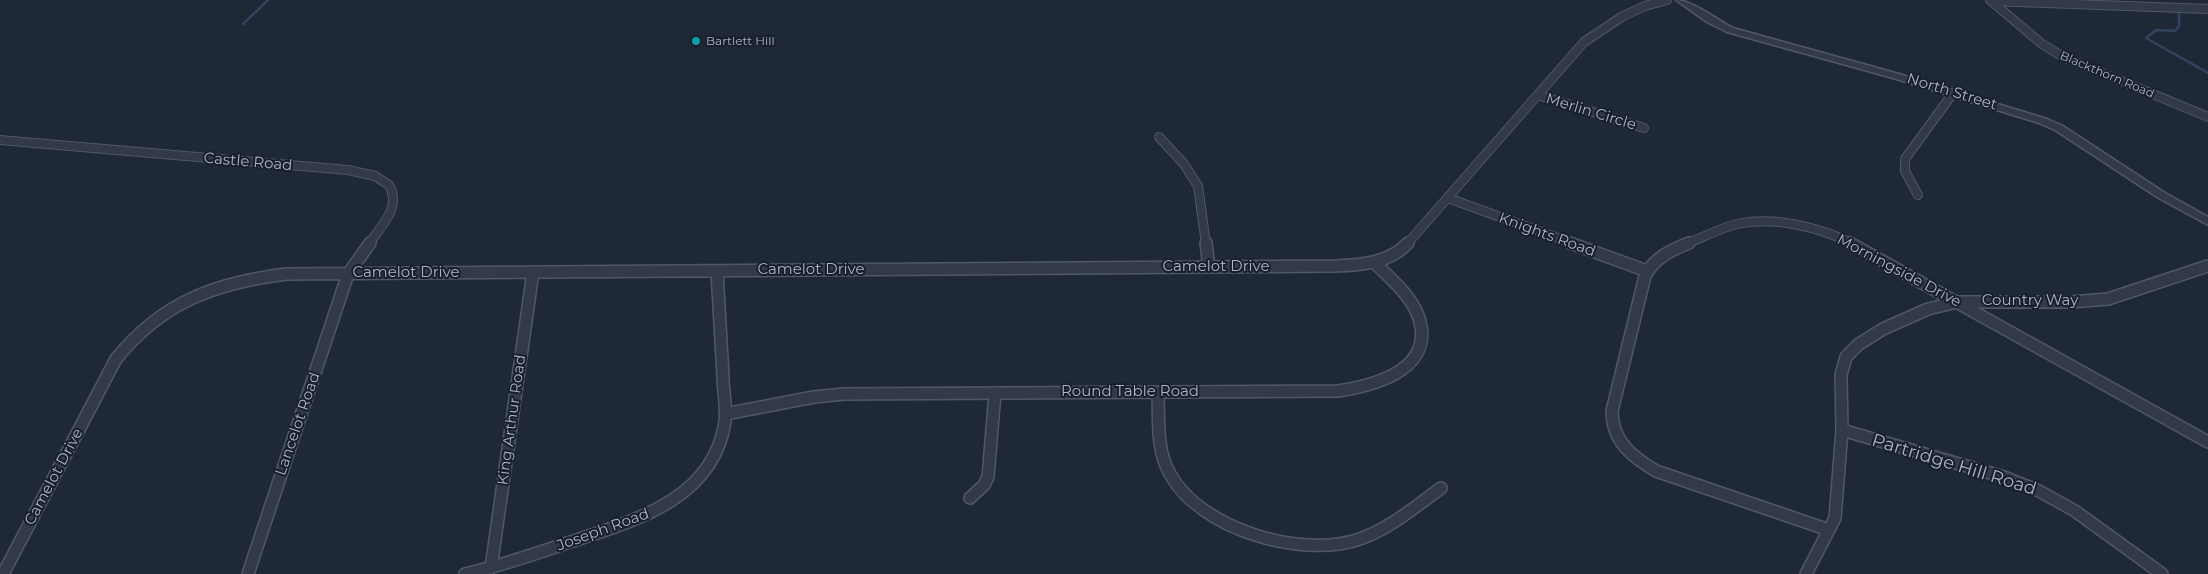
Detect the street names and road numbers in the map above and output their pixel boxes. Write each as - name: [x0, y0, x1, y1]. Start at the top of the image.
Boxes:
- street label: Blackthorn Road: [2058, 49, 2156, 101]
- street label: North Street: [1905, 70, 1999, 114]
- street label: Merlin Circle: [1544, 90, 1638, 134]
- street label: Castle Road: [203, 149, 293, 175]
- street label: Knights Road: [1496, 209, 1598, 261]
- street label: Morningside Drive: [1834, 231, 1964, 311]
- street label: Camelot Drive: [1162, 258, 1270, 276]
- street label: Camelot Drive: [757, 261, 865, 279]
- street label: Camelot Drive: [352, 264, 460, 282]
- street label: Country Way: [1982, 292, 2078, 310]
- street label: King Arthur Road: [494, 354, 530, 486]
- street label: Lancelot Road: [272, 370, 324, 478]
- street label: Round Table Road: [1061, 383, 1199, 401]
- street label: Camelot Drive: [21, 425, 87, 529]
- street label: Partridge Hill Road: [1869, 430, 2039, 500]
- street label: Joseph Road: [554, 505, 652, 555]

